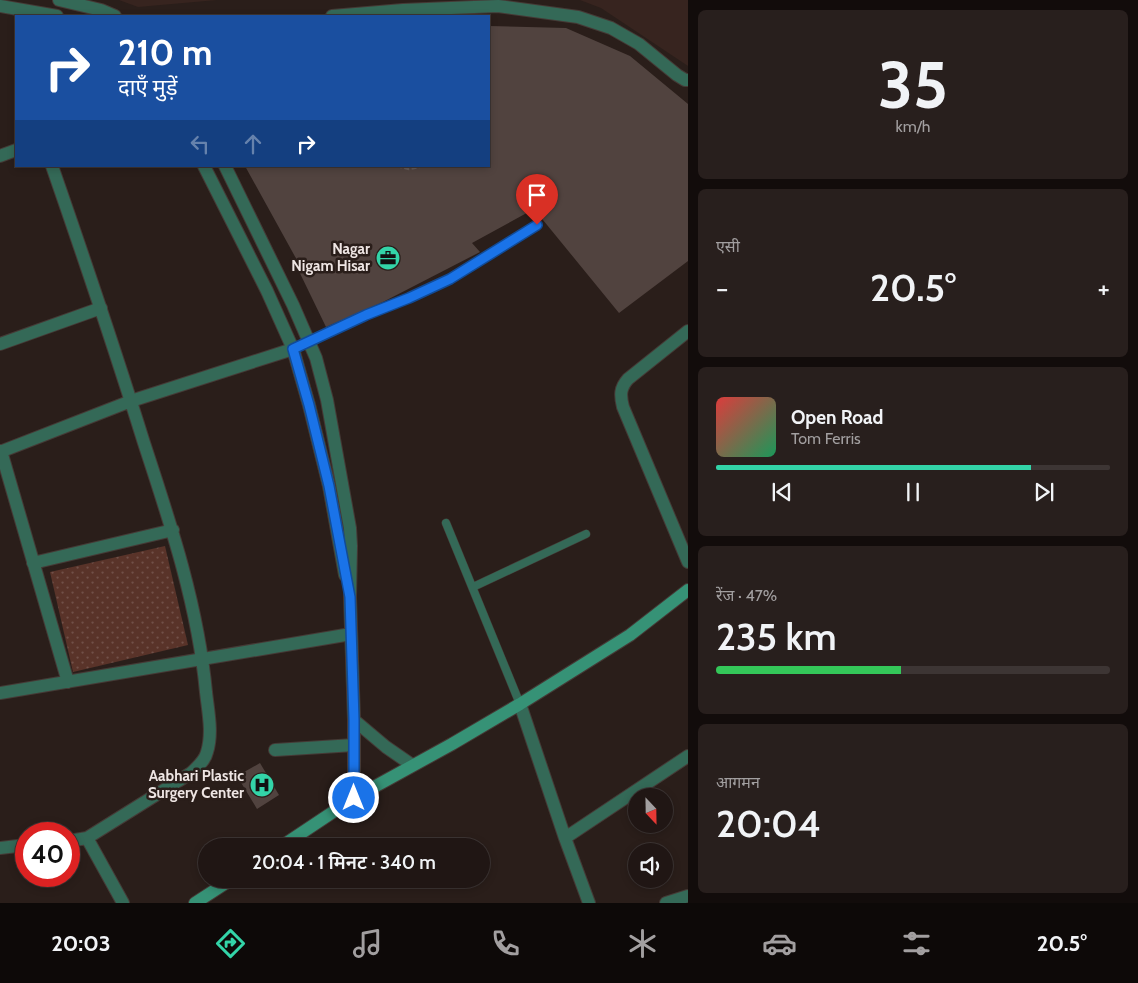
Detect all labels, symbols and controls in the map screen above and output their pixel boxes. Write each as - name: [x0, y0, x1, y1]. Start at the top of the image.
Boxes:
- text: 210 m: [118, 31, 212, 74]
- icon: right: [35, 35, 100, 100]
- text: 35: [878, 45, 948, 124]
- text: दाएँ मुड़ें: [118, 74, 177, 101]
- text: km/h: [895, 117, 931, 136]
- icon: left: [186, 130, 214, 158]
- icon: ahead: [239, 130, 267, 158]
- icon: right: [292, 130, 320, 158]
- pin: [516, 174, 558, 225]
- icon: arrive: [523, 181, 551, 209]
- text: एसी: [716, 237, 740, 256]
- place label: Nagar Nigam Hisar: [291, 240, 370, 275]
- office icon: Nagar Nigam Hisar: [375, 245, 401, 271]
- text: 20.5°: [870, 264, 956, 311]
- text: −: [716, 271, 728, 305]
- text: +: [1098, 271, 1110, 305]
- text: Open Road: [791, 406, 883, 429]
- text: Tom Ferris: [791, 429, 861, 448]
- icon: previous: [768, 478, 796, 506]
- icon: pause: [899, 478, 927, 506]
- icon: next: [1030, 478, 1058, 506]
- text: रेंज · 47%: [716, 586, 777, 605]
- text: 235 km: [716, 613, 837, 660]
- place label: Aabhari Plastic Surgery Center: [148, 767, 244, 802]
- position arrow: [327, 771, 379, 823]
- hospital icon: Aabhari Plastic Surgery Center: [249, 772, 275, 798]
- text: आगमन: [716, 773, 760, 792]
- north arrow: [628, 788, 672, 832]
- map controls: [628, 788, 673, 888]
- text: 20:04: [716, 800, 821, 847]
- speed limit sign: 40: [15, 822, 80, 887]
- button: sound: [628, 843, 673, 888]
- text: 20:04 · 1 मिनट · 340 m: [252, 851, 436, 874]
- icon: directions: [213, 926, 248, 961]
- icon: music: [350, 926, 385, 961]
- icon: phone: [488, 926, 523, 961]
- icon: climate: [625, 926, 660, 961]
- icon: car: [762, 926, 797, 961]
- icon: filters: [899, 926, 934, 961]
- text: 20:03: [51, 930, 111, 957]
- text: 20.5°: [1037, 930, 1087, 957]

